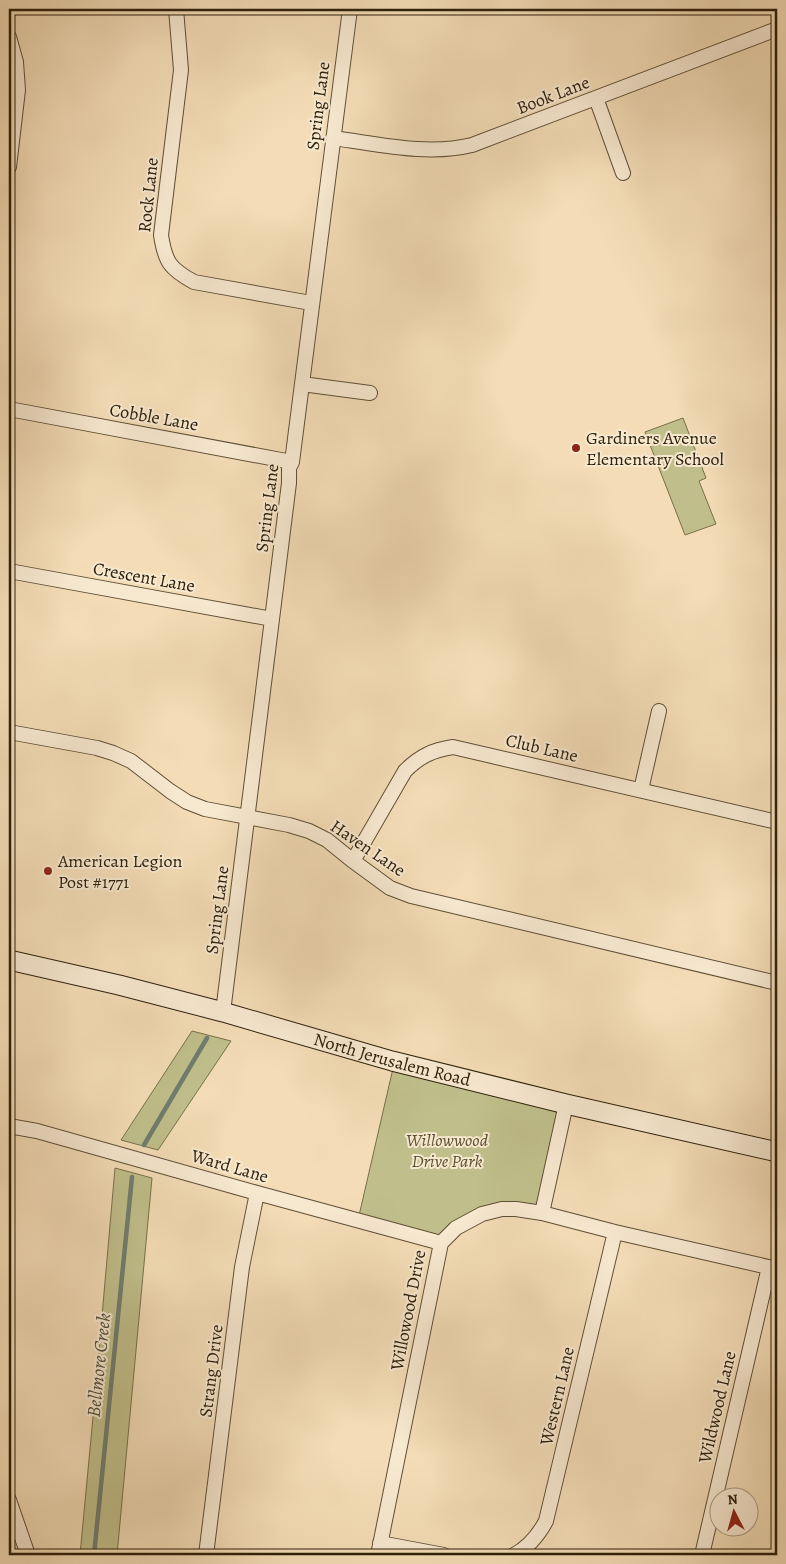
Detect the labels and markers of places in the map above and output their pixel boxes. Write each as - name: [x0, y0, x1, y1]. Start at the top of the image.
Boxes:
- place label: Gardiners Avenue Elementary School: [586, 426, 724, 471]
- marker: Gardiners Avenue Elementary School: [570, 442, 582, 454]
- place label: American Legion Post #1771: [57, 849, 182, 894]
- marker: American Legion Post #1771: [42, 865, 54, 877]

